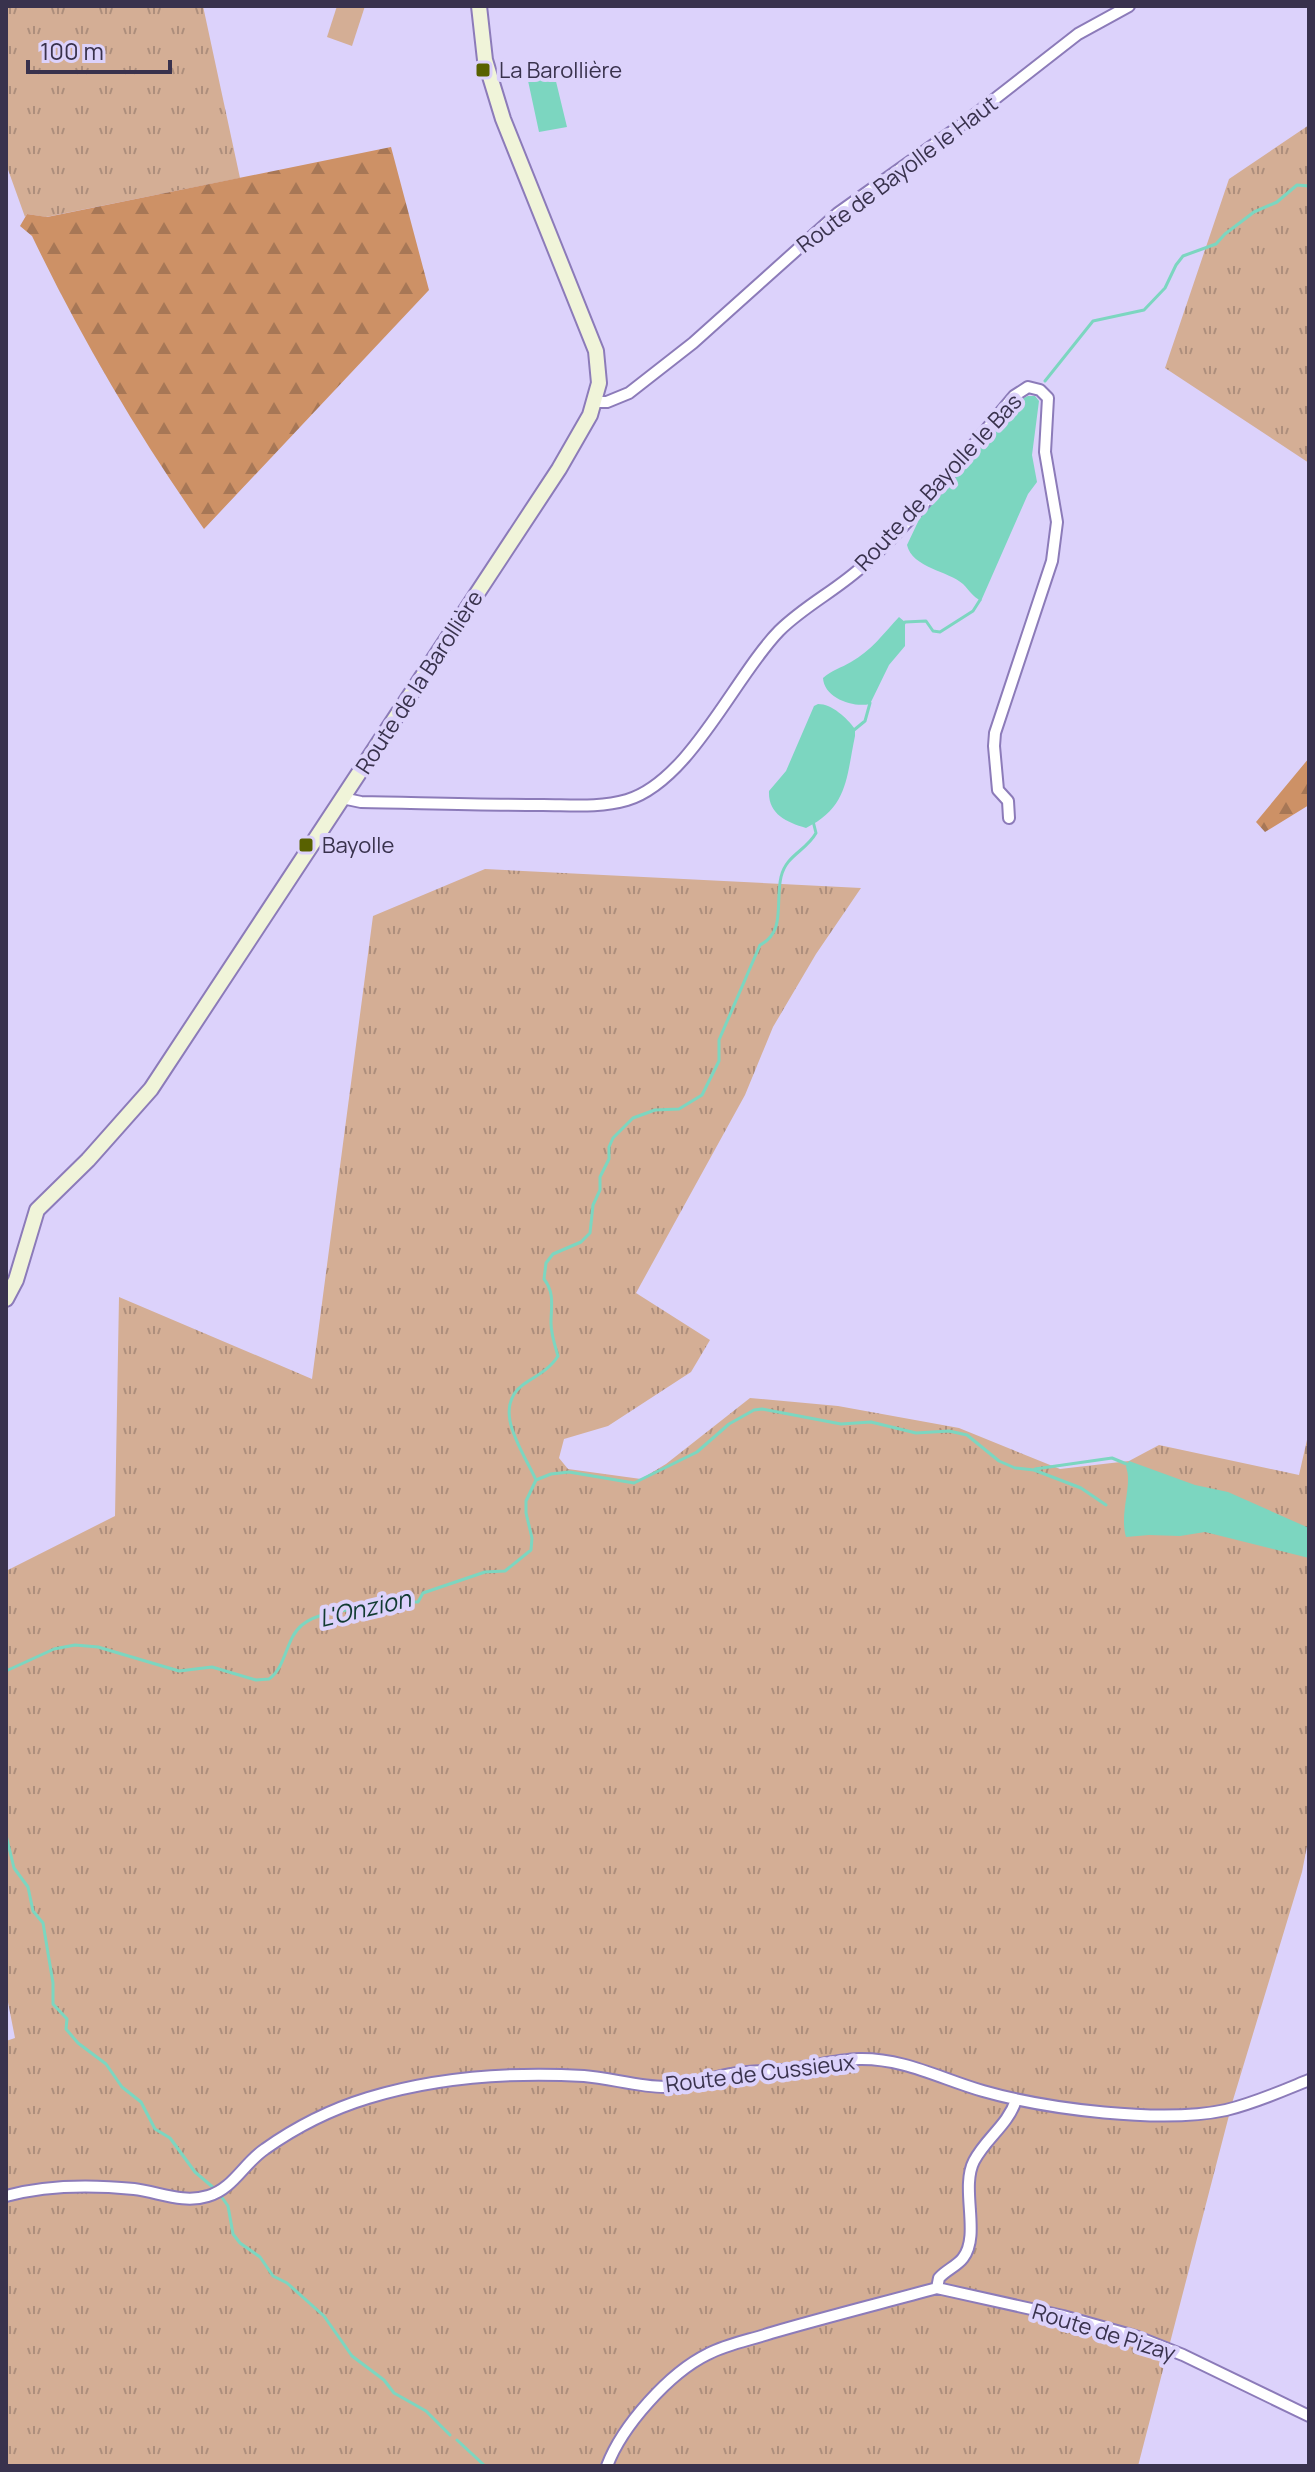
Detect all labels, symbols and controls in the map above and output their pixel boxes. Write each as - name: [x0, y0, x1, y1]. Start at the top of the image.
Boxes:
- scale bar: [28, 24, 170, 74]
- text: 100 m: [40, 34, 104, 67]
- place label: La Barollière: [499, 55, 622, 85]
- marker: La Barollière: [474, 61, 492, 79]
- street label: Route de Bayolle le Haut: [790, 88, 1004, 259]
- street label: Route de Bayolle le Bas: [848, 387, 1028, 577]
- street label: Route de la Barollière: [348, 584, 490, 779]
- place label: Bayolle: [322, 830, 394, 860]
- marker: Bayolle: [297, 836, 315, 854]
- water label: L'Onzion: [316, 1581, 414, 1634]
- street label: Route de Cussieux: [664, 2046, 857, 2099]
- street label: Route de Pizay: [1029, 2296, 1180, 2368]

